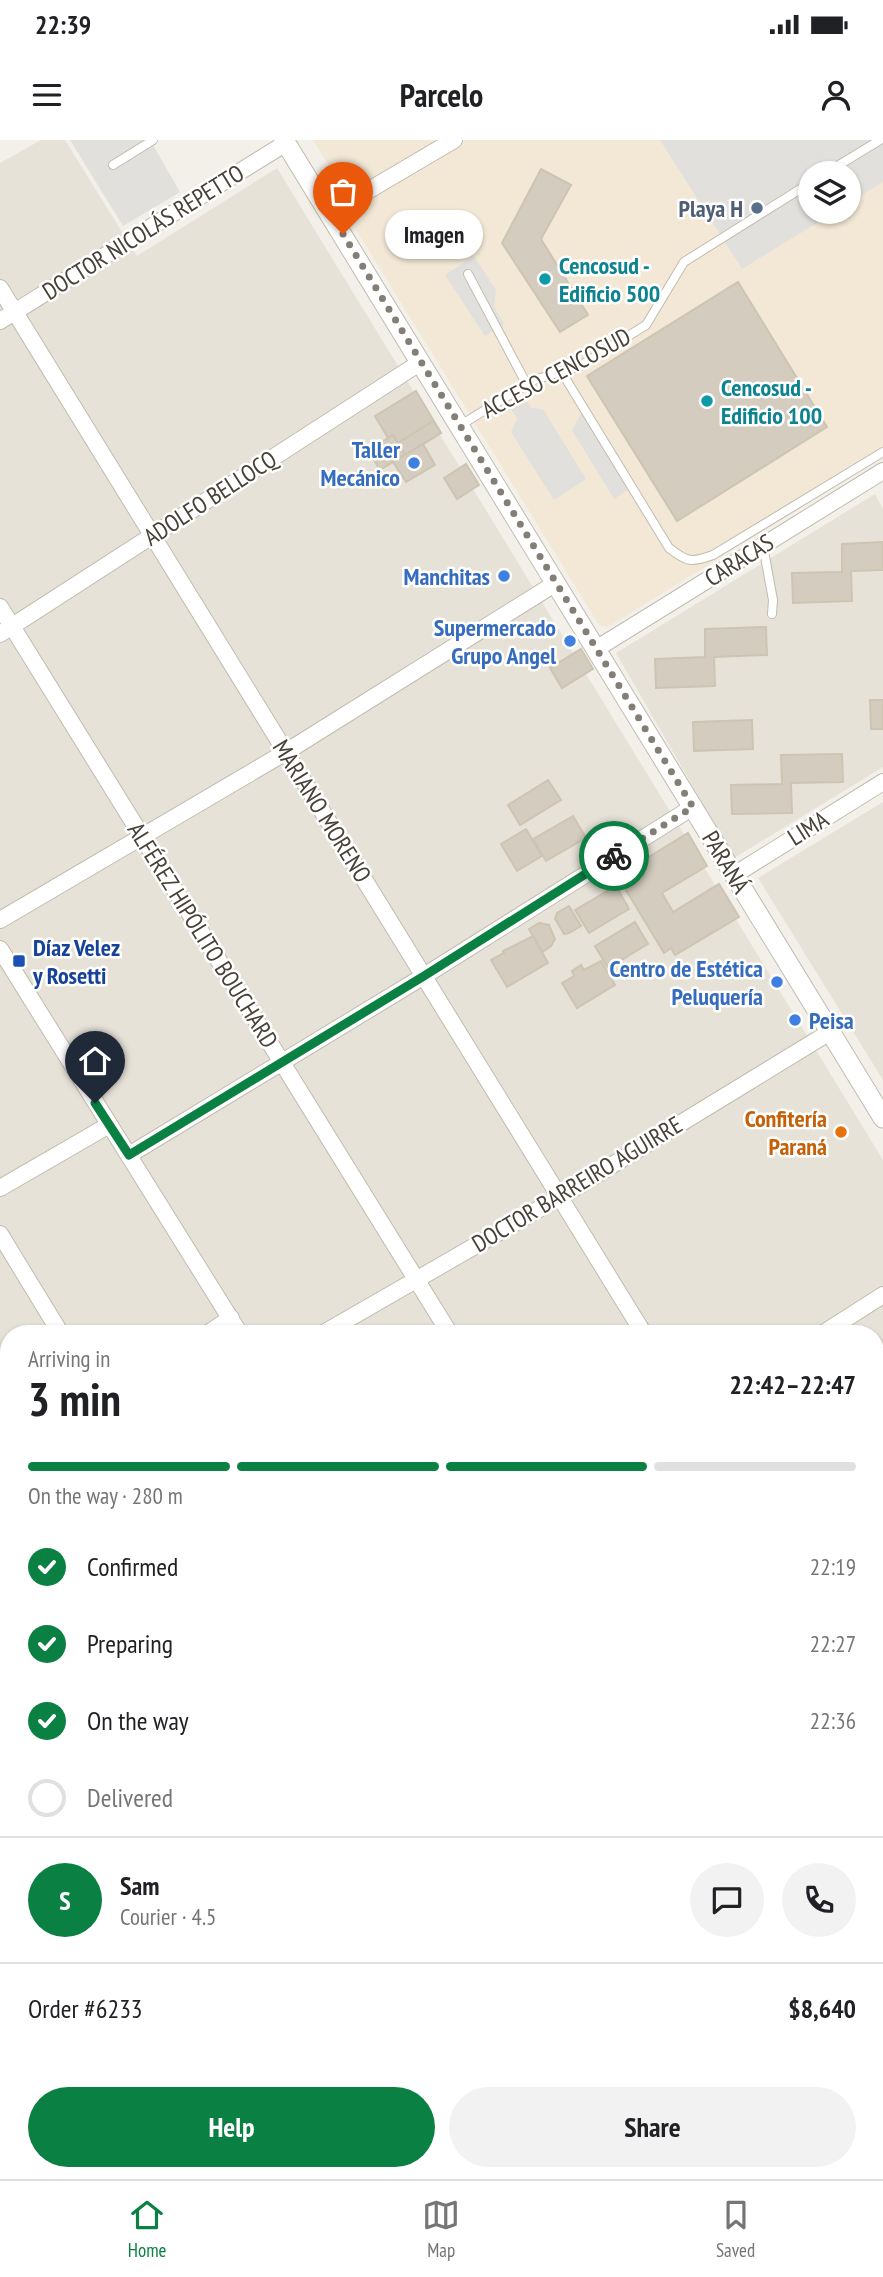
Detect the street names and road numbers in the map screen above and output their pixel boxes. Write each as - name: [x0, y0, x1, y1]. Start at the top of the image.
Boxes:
- street label: DOCTOR NICOLÁS REPETTO: [36, 157, 250, 307]
- street label: ACCESO CENCOSUD: [476, 321, 636, 425]
- street label: ADOLFO BELLOCQ: [138, 443, 283, 552]
- street label: CARACAS: [699, 527, 779, 593]
- street label: MARIANO MORENO: [266, 734, 378, 888]
- street label: LIMA: [782, 803, 835, 852]
- street label: ALFÉREZ HIPÓLITO BOUCHARD: [121, 816, 285, 1054]
- street label: PARANÁ: [695, 825, 757, 899]
- street label: DOCTOR BARREIRO AGUIRRE: [466, 1109, 688, 1259]

